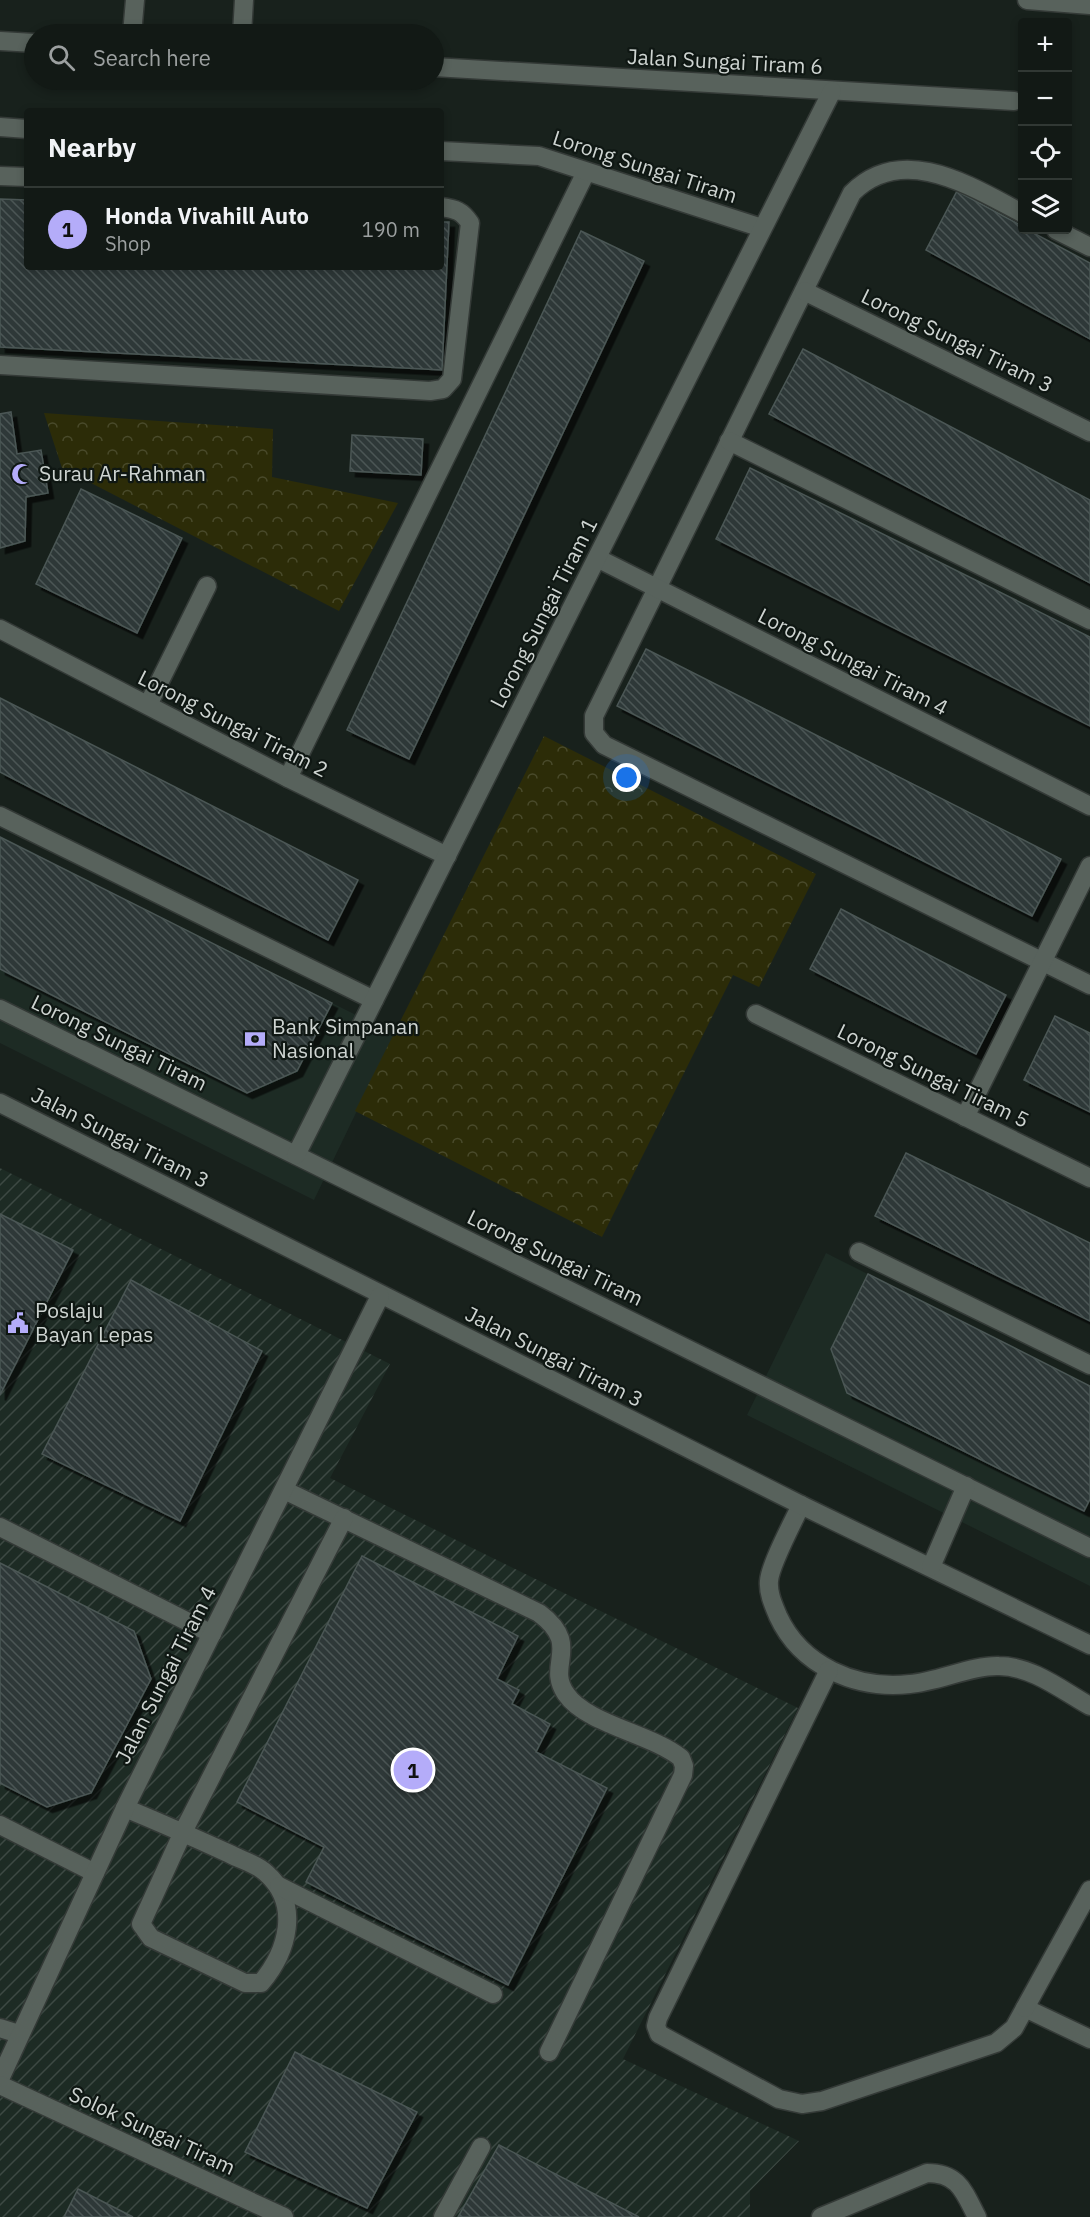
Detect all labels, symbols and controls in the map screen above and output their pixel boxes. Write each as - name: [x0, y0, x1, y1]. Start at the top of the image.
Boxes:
- map controls: [1018, 18, 1072, 234]
- button: +: [1018, 18, 1072, 72]
- search box: [24, 24, 444, 90]
- icon: search: [45, 41, 78, 74]
- street label: Jalan Sungai Tiram 6: [626, 42, 824, 80]
- text: Search here: [93, 43, 211, 72]
- button: −: [1018, 72, 1072, 126]
- street label: Lorong Sungai Tiram: [550, 123, 741, 209]
- button: locate: [1018, 126, 1072, 180]
- text: Nearby: [48, 130, 136, 164]
- button: layers: [1018, 180, 1072, 234]
- text: Honda Vivahill Auto: [105, 201, 309, 230]
- text: 1: [62, 216, 74, 243]
- text: 190 m: [362, 216, 420, 243]
- text: Shop: [105, 230, 151, 257]
- street label: Lorong Sungai Tiram 3: [857, 282, 1058, 399]
- place label: Surau Ar-Rahman: [39, 459, 206, 487]
- mosque icon: Surau Ar-Rahman: [10, 462, 34, 486]
- street label: Lorong Sungai Tiram 1: [483, 513, 603, 712]
- street label: Lorong Sungai Tiram 4: [754, 601, 953, 721]
- street label: Lorong Sungai Tiram 2: [134, 663, 333, 783]
- your location: [612, 763, 641, 792]
- street label: Lorong Sungai Tiram: [27, 987, 212, 1097]
- place label: Bank Simpanan Nasional: [272, 1012, 419, 1064]
- street label: Lorong Sungai Tiram 5: [833, 1017, 1034, 1134]
- bank icon: Bank Simpanan Nasional: [243, 1027, 267, 1051]
- street label: Jalan Sungai Tiram 3: [27, 1080, 214, 1194]
- street label: Lorong Sungai Tiram: [463, 1202, 648, 1312]
- place label: Poslaju Bayan Lepas: [35, 1296, 154, 1348]
- street label: Jalan Sungai Tiram 3: [461, 1299, 648, 1413]
- public building icon: Poslaju Bayan Lepas: [6, 1311, 30, 1335]
- street label: Jalan Sungai Tiram 4: [108, 1581, 222, 1768]
- pin: 1: [394, 1748, 432, 1792]
- street label: Solok Sungai Tiram: [65, 2079, 240, 2181]

